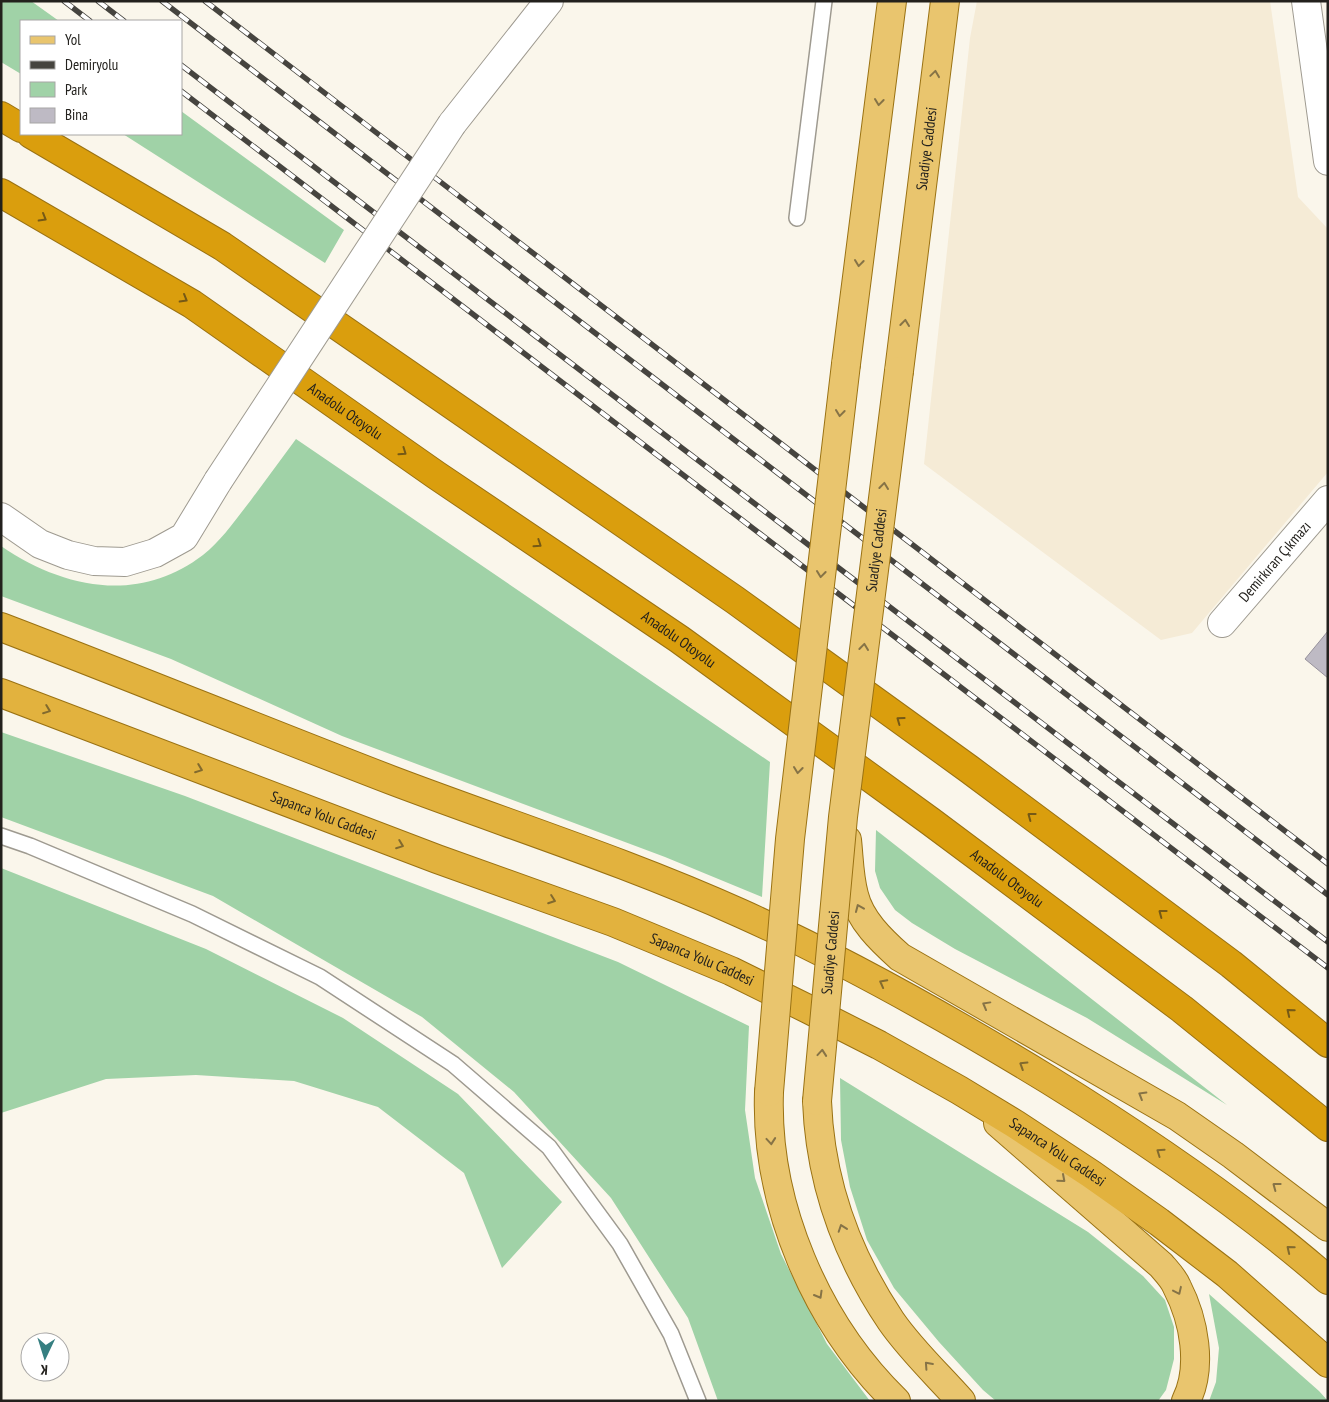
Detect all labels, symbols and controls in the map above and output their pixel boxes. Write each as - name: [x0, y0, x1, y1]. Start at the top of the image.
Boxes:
- legend: [20, 20, 182, 135]
- text: Yol: [65, 30, 81, 49]
- text: Demiryolu: [65, 55, 118, 74]
- one-way arrow: [929, 70, 939, 79]
- text: Park: [65, 80, 87, 99]
- one-way arrow: [874, 98, 885, 106]
- text: Bina: [65, 105, 88, 124]
- street label: Suadiye Caddesi: [912, 106, 941, 192]
- one-way arrow: [38, 211, 47, 221]
- one-way arrow: [854, 259, 865, 267]
- one-way arrow: [179, 293, 188, 303]
- one-way arrow: [899, 318, 910, 326]
- street label: Anadolu Otoyolu: [305, 378, 386, 444]
- one-way arrow: [835, 409, 846, 417]
- one-way arrow: [398, 446, 407, 455]
- one-way arrow: [878, 482, 889, 490]
- street label: Suadiye Caddesi: [861, 507, 891, 593]
- street label: Demirkıran Çıkmazı: [1234, 517, 1315, 606]
- one-way arrow: [533, 537, 542, 547]
- one-way arrow: [816, 570, 827, 578]
- street label: Anadolu Otoyolu: [638, 606, 720, 672]
- one-way arrow: [859, 643, 869, 652]
- one-way arrow: [42, 704, 51, 714]
- one-way arrow: [896, 717, 906, 726]
- one-way arrow: [194, 763, 202, 773]
- one-way arrow: [793, 766, 804, 774]
- street label: Sapanca Yolu Caddesi: [268, 787, 379, 844]
- one-way arrow: [1027, 813, 1037, 822]
- one-way arrow: [395, 839, 403, 849]
- street label: Anadolu Otoyolu: [967, 844, 1048, 911]
- one-way arrow: [548, 895, 556, 905]
- one-way arrow: [855, 904, 866, 913]
- street label: Suadiye Caddesi: [817, 910, 843, 995]
- one-way arrow: [1159, 910, 1168, 918]
- street label: Sapanca Yolu Caddesi: [647, 928, 757, 990]
- one-way arrow: [879, 979, 888, 989]
- one-way arrow: [982, 1001, 991, 1011]
- one-way arrow: [1287, 1010, 1296, 1018]
- one-way arrow: [816, 1048, 827, 1056]
- one-way arrow: [1020, 1061, 1029, 1071]
- one-way arrow: [1138, 1091, 1147, 1101]
- street label: Sapanca Yolu Caddesi: [1006, 1113, 1110, 1190]
- one-way arrow: [765, 1137, 776, 1145]
- one-way arrow: [1156, 1149, 1166, 1158]
- one-way arrow: [1057, 1173, 1066, 1182]
- one-way arrow: [1273, 1184, 1282, 1192]
- one-way arrow: [838, 1224, 848, 1233]
- one-way arrow: [1287, 1246, 1296, 1255]
- one-way arrow: [1172, 1286, 1183, 1295]
- one-way arrow: [812, 1289, 822, 1298]
- north arrow: [20, 1332, 70, 1382]
- text: K: [39, 1361, 48, 1379]
- one-way arrow: [925, 1361, 934, 1370]

